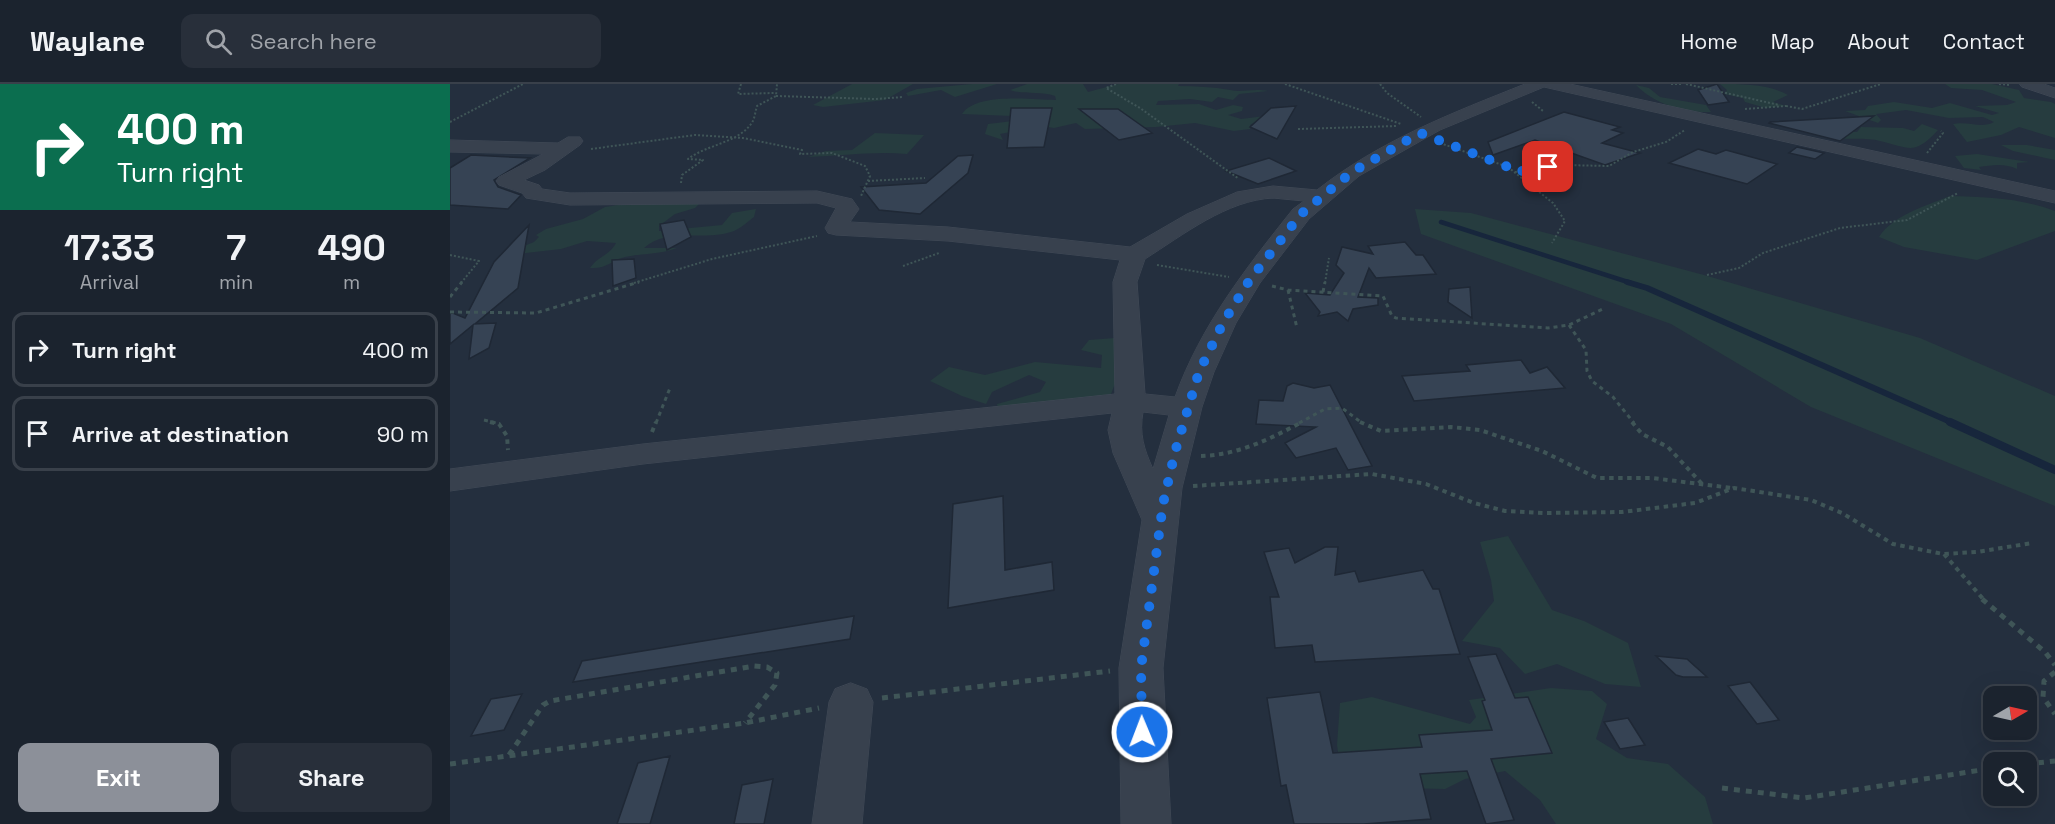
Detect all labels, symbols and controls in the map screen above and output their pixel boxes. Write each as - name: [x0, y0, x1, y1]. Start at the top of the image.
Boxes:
- search box: [181, 14, 601, 68]
- text: Waylane: [30, 23, 145, 59]
- icon: search: [202, 25, 235, 58]
- text: Search here: [250, 27, 377, 55]
- text: Home: [1680, 28, 1738, 55]
- text: Map: [1771, 28, 1815, 55]
- text: About: [1848, 28, 1910, 55]
- text: Contact: [1943, 28, 2025, 55]
- text: 400 m: [117, 103, 245, 156]
- icon: right: [18, 108, 96, 186]
- pin: [1522, 141, 1573, 192]
- icon: arrive: [1531, 150, 1564, 183]
- text: Turn right: [117, 155, 244, 190]
- text: 17:33: [64, 225, 155, 271]
- text: 7: [226, 225, 246, 271]
- text: 490: [317, 225, 386, 271]
- text: Arrival: [80, 269, 139, 295]
- text: min: [219, 269, 253, 295]
- text: m: [343, 269, 360, 295]
- icon: right: [21, 333, 54, 366]
- text: Turn right: [72, 336, 177, 364]
- text: 400 m: [362, 336, 429, 364]
- icon: arrive: [21, 417, 54, 450]
- text: Arrive at destination: [72, 420, 289, 448]
- text: 90 m: [377, 420, 429, 448]
- north arrow: [1983, 686, 2037, 740]
- map controls: [1983, 686, 2037, 806]
- position arrow: [1110, 700, 1174, 764]
- button: Exit: [18, 743, 219, 812]
- button: Share: [231, 743, 432, 812]
- button: search: [1983, 752, 2037, 806]

